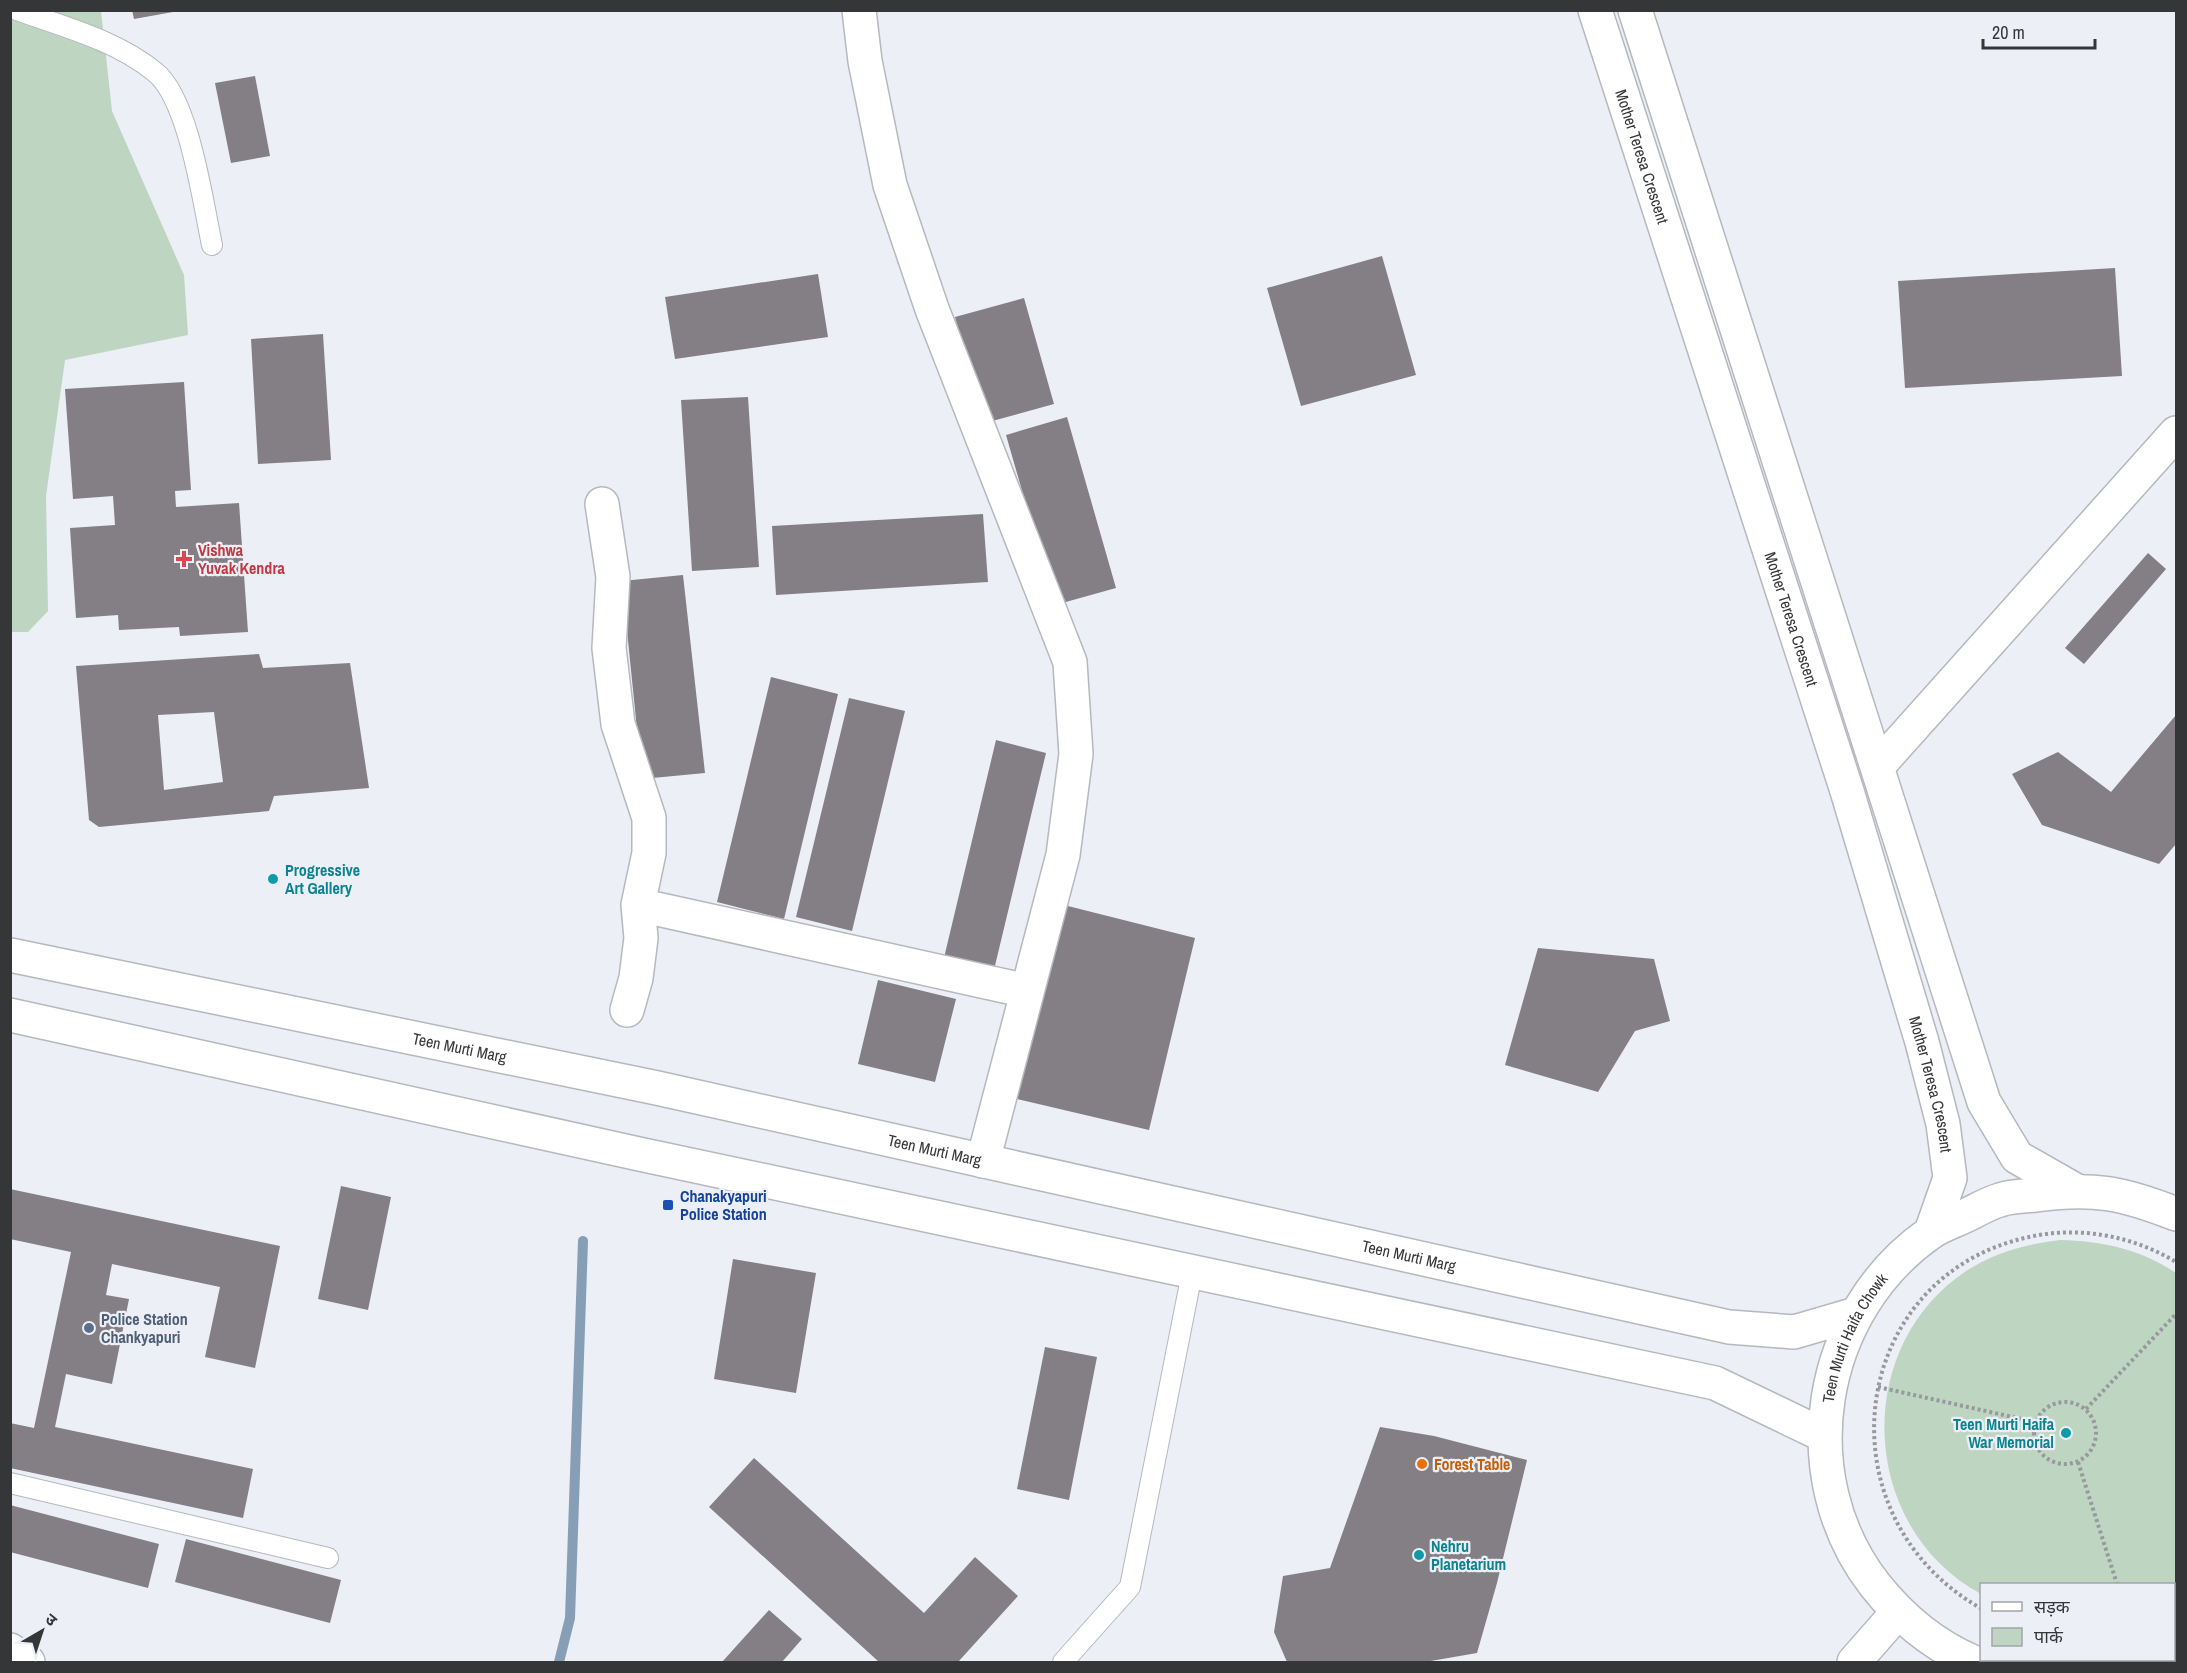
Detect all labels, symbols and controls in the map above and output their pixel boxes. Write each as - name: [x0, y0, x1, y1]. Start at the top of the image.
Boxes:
- scale bar: [1983, 12, 2096, 50]
- text: 20 m: [1992, 20, 2025, 45]
- street label: Mother Teresa Crescent: [1610, 87, 1674, 227]
- place label: Vishwa Yuvak Kendra: [198, 539, 285, 579]
- street label: Mother Teresa Crescent: [1760, 549, 1824, 689]
- marker: Vishwa Yuvak Kendra: [175, 550, 193, 568]
- place label: Progressive Art Gallery: [285, 859, 360, 899]
- marker: Progressive Art Gallery: [266, 872, 280, 886]
- street label: Mother Teresa Crescent: [1904, 1013, 1958, 1154]
- street label: Teen Murti Marg: [411, 1027, 509, 1068]
- street label: Teen Murti Marg: [886, 1129, 984, 1171]
- place label: Chanakyapuri Police Station: [680, 1185, 767, 1225]
- marker: Chanakyapuri Police Station: [661, 1198, 675, 1212]
- street label: Teen Murti Marg: [1360, 1235, 1459, 1277]
- street label: Teen Murti Haifa Chowk: [1817, 1268, 1893, 1404]
- place label: Police Station Chankyapuri: [101, 1308, 188, 1348]
- marker: Police Station Chankyapuri: [82, 1321, 96, 1335]
- place label: Teen Murti Haifa War Memorial: [1953, 1413, 2055, 1453]
- marker: Teen Murti Haifa War Memorial: [2059, 1426, 2073, 1440]
- place label: Forest Table: [1434, 1453, 1510, 1475]
- marker: Forest Table: [1415, 1457, 1429, 1471]
- place label: Nehru Planetarium: [1431, 1535, 1506, 1575]
- marker: Nehru Planetarium: [1412, 1548, 1426, 1562]
- legend: [1980, 1583, 2175, 1661]
- text: सड़क: [2034, 1594, 2071, 1619]
- north arrow: [12, 1601, 72, 1661]
- text: उ: [41, 1608, 62, 1631]
- text: पार्क: [2034, 1624, 2064, 1649]

